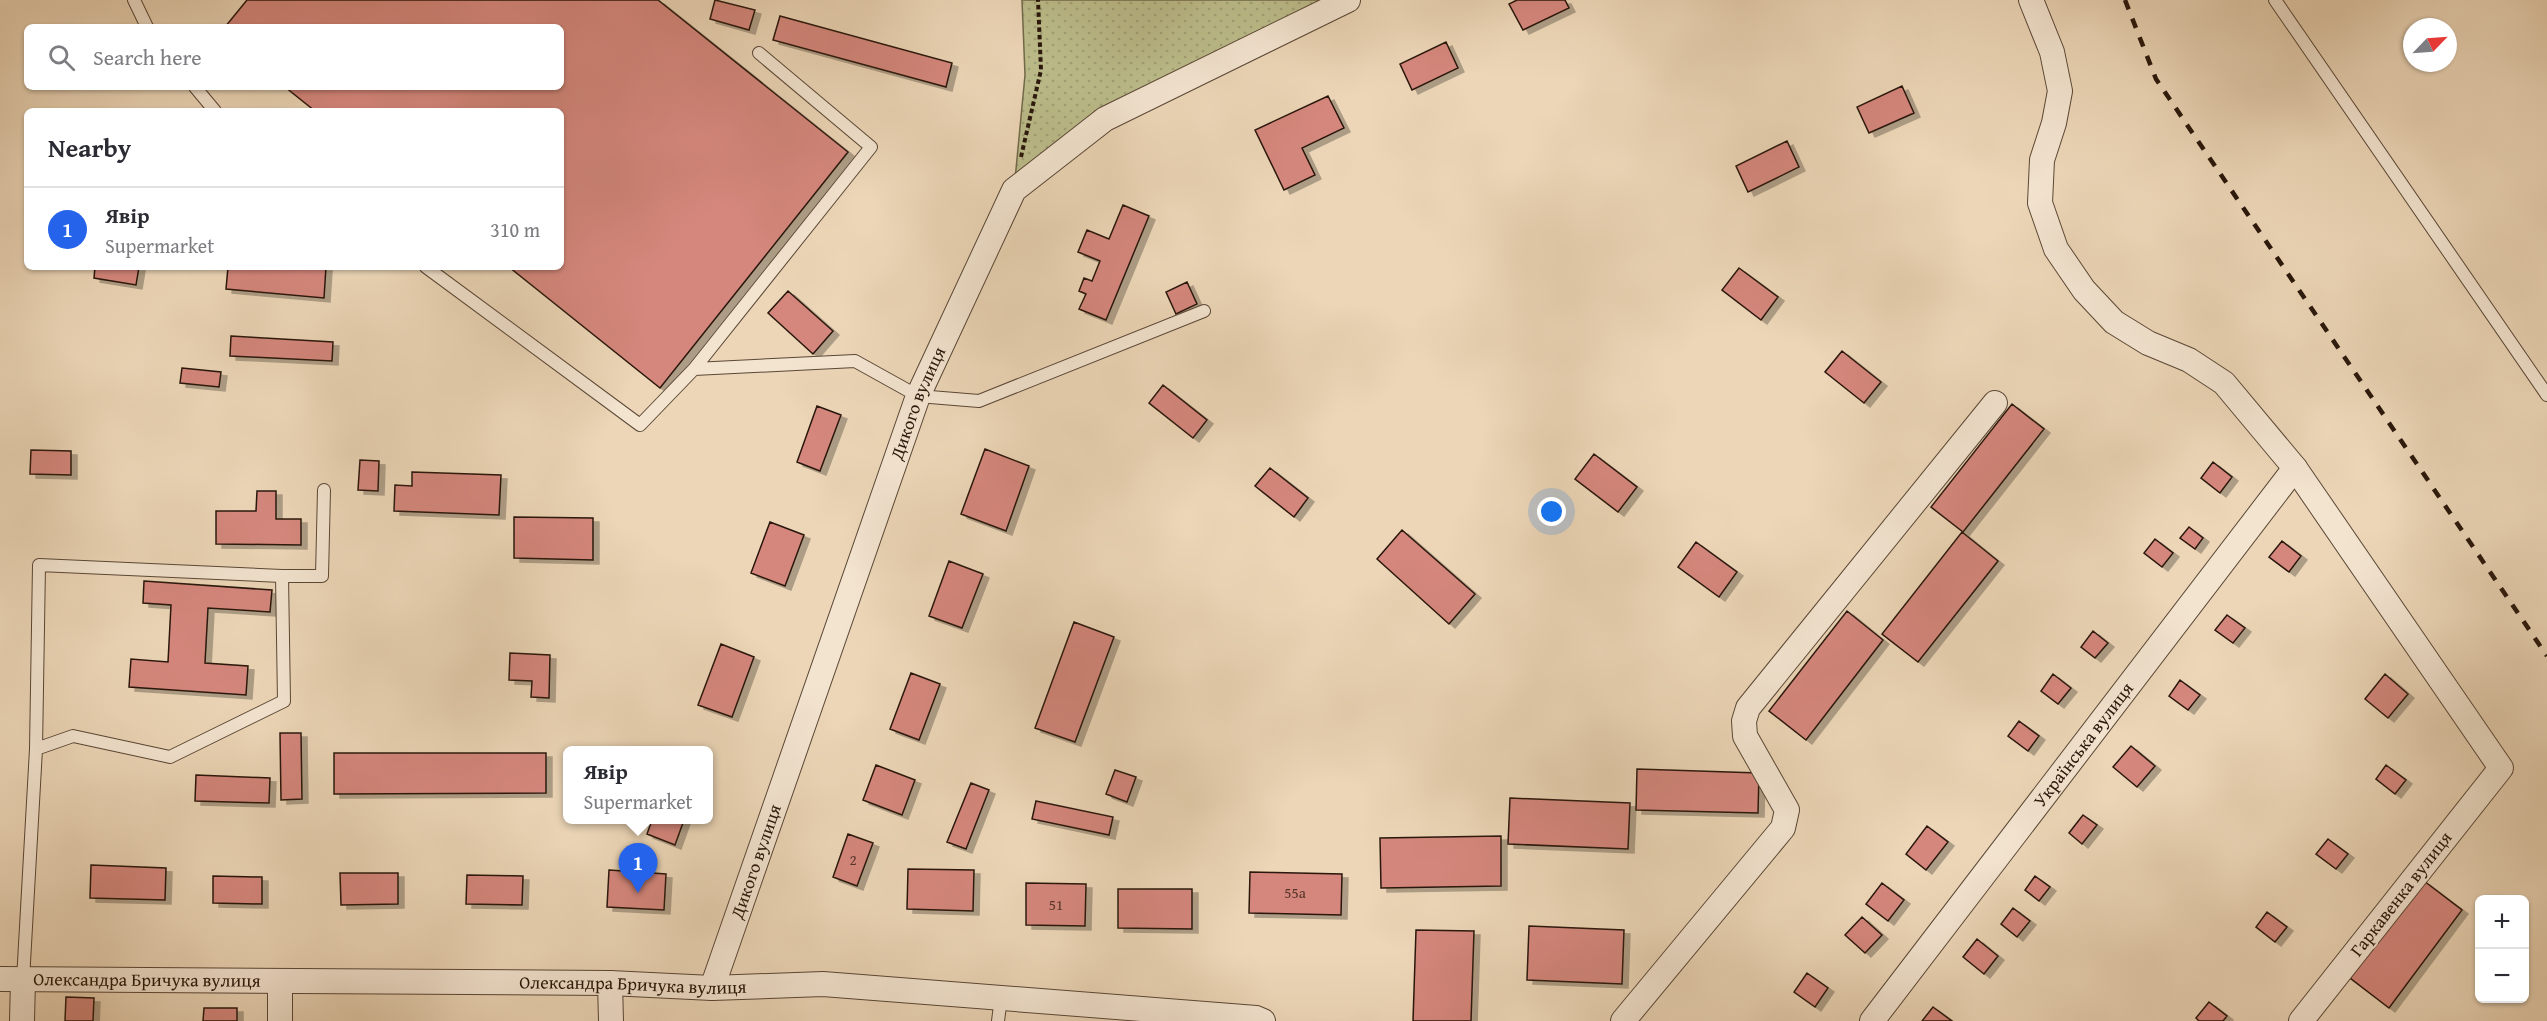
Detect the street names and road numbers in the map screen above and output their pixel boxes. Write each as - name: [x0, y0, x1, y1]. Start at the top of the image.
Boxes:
- street label: Дикого вулиця: [883, 342, 952, 464]
- street label: Українська вулиця: [2026, 676, 2140, 812]
- street label: Дикого вулиця: [723, 800, 788, 923]
- street label: Гаркавенка вулиця: [2343, 825, 2458, 962]
- street label: Олександра Бричука вулиця: [33, 965, 261, 994]
- street label: Олександра Бричука вулиця: [519, 968, 747, 1001]

